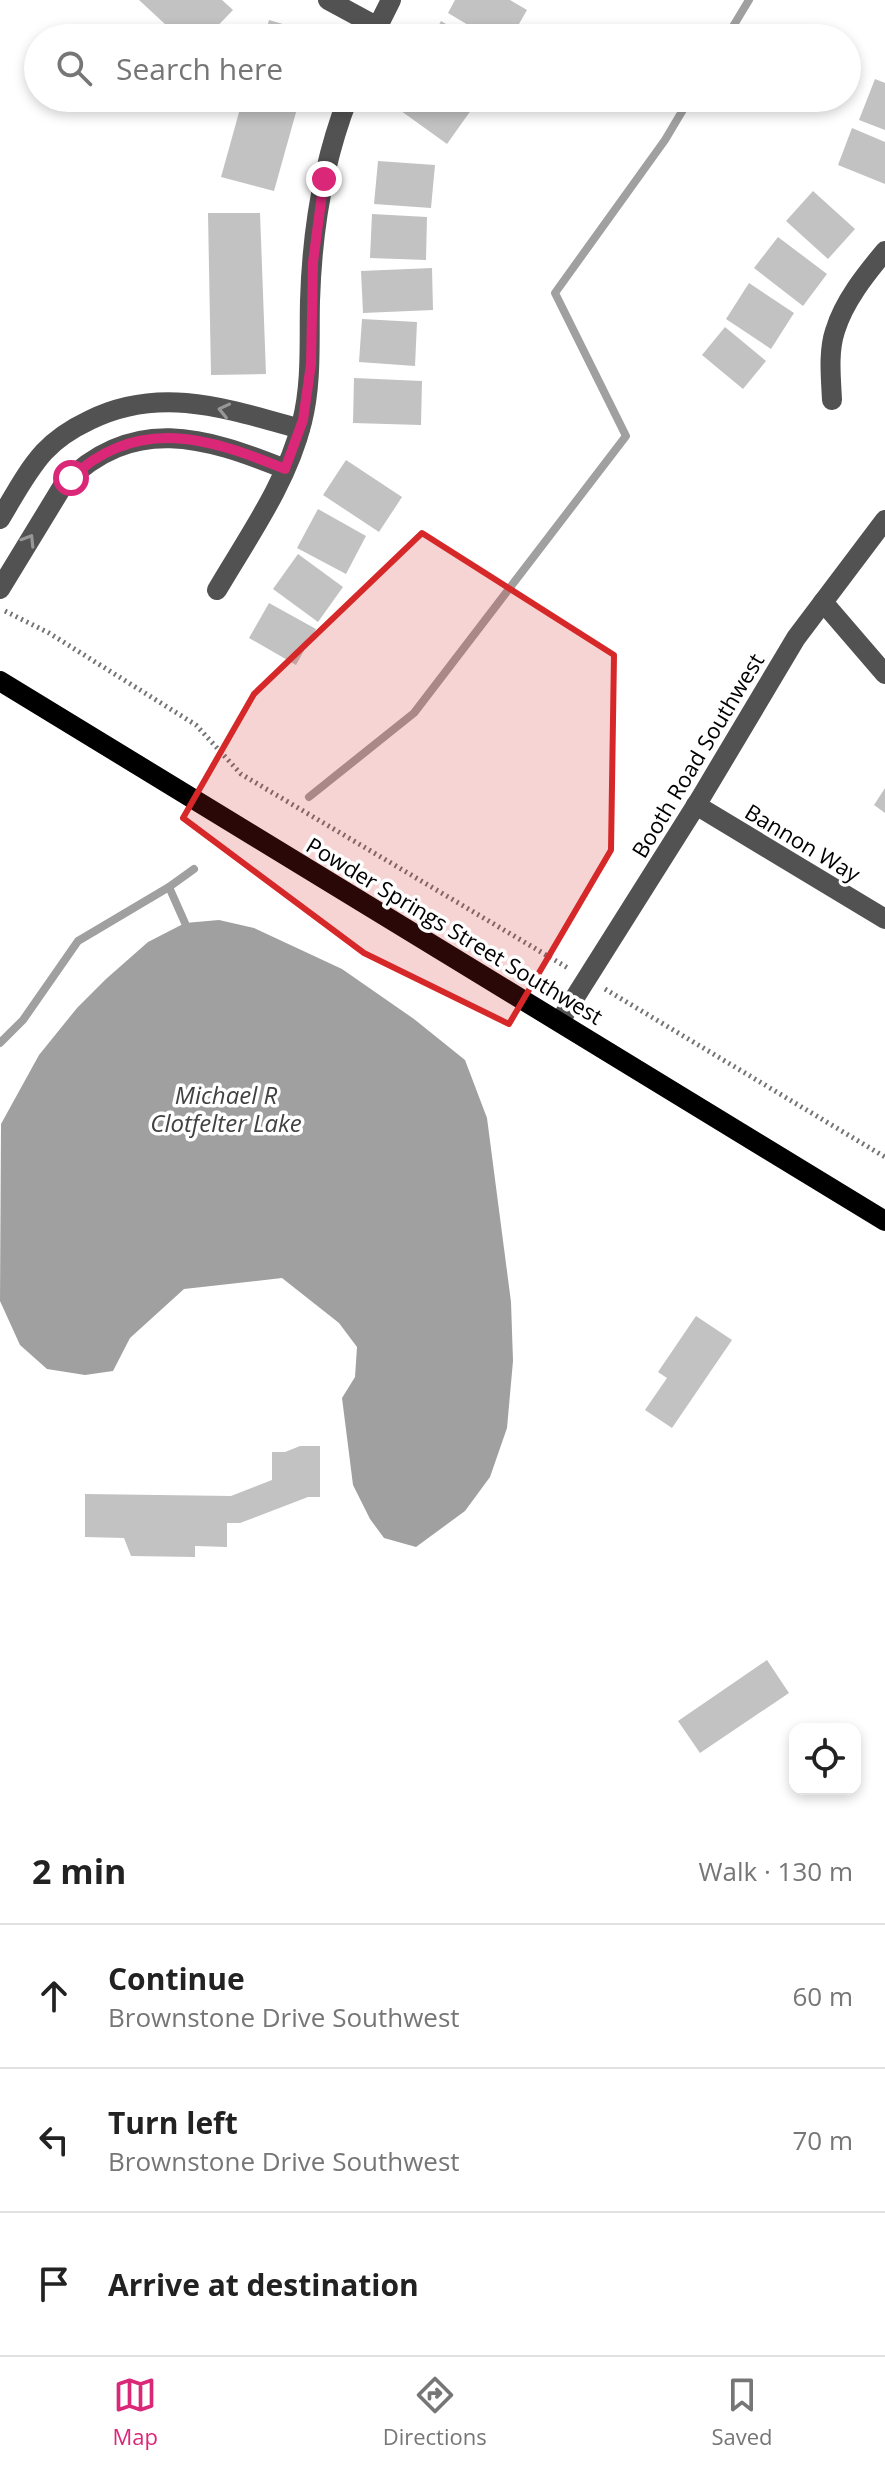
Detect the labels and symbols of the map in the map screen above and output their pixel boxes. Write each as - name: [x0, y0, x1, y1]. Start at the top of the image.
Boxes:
- route end: [306, 161, 342, 197]
- one-way arrow: [218, 402, 232, 419]
- route start: [53, 460, 89, 496]
- one-way arrow: [19, 534, 35, 549]
- street label: Booth Road Southwest: [624, 647, 770, 863]
- street label: Bannon Way: [740, 796, 867, 889]
- street label: Powder Springs Street Southwest: [301, 829, 609, 1031]
- water label: Michael R Clotfelter Lake: [150, 1078, 302, 1139]

